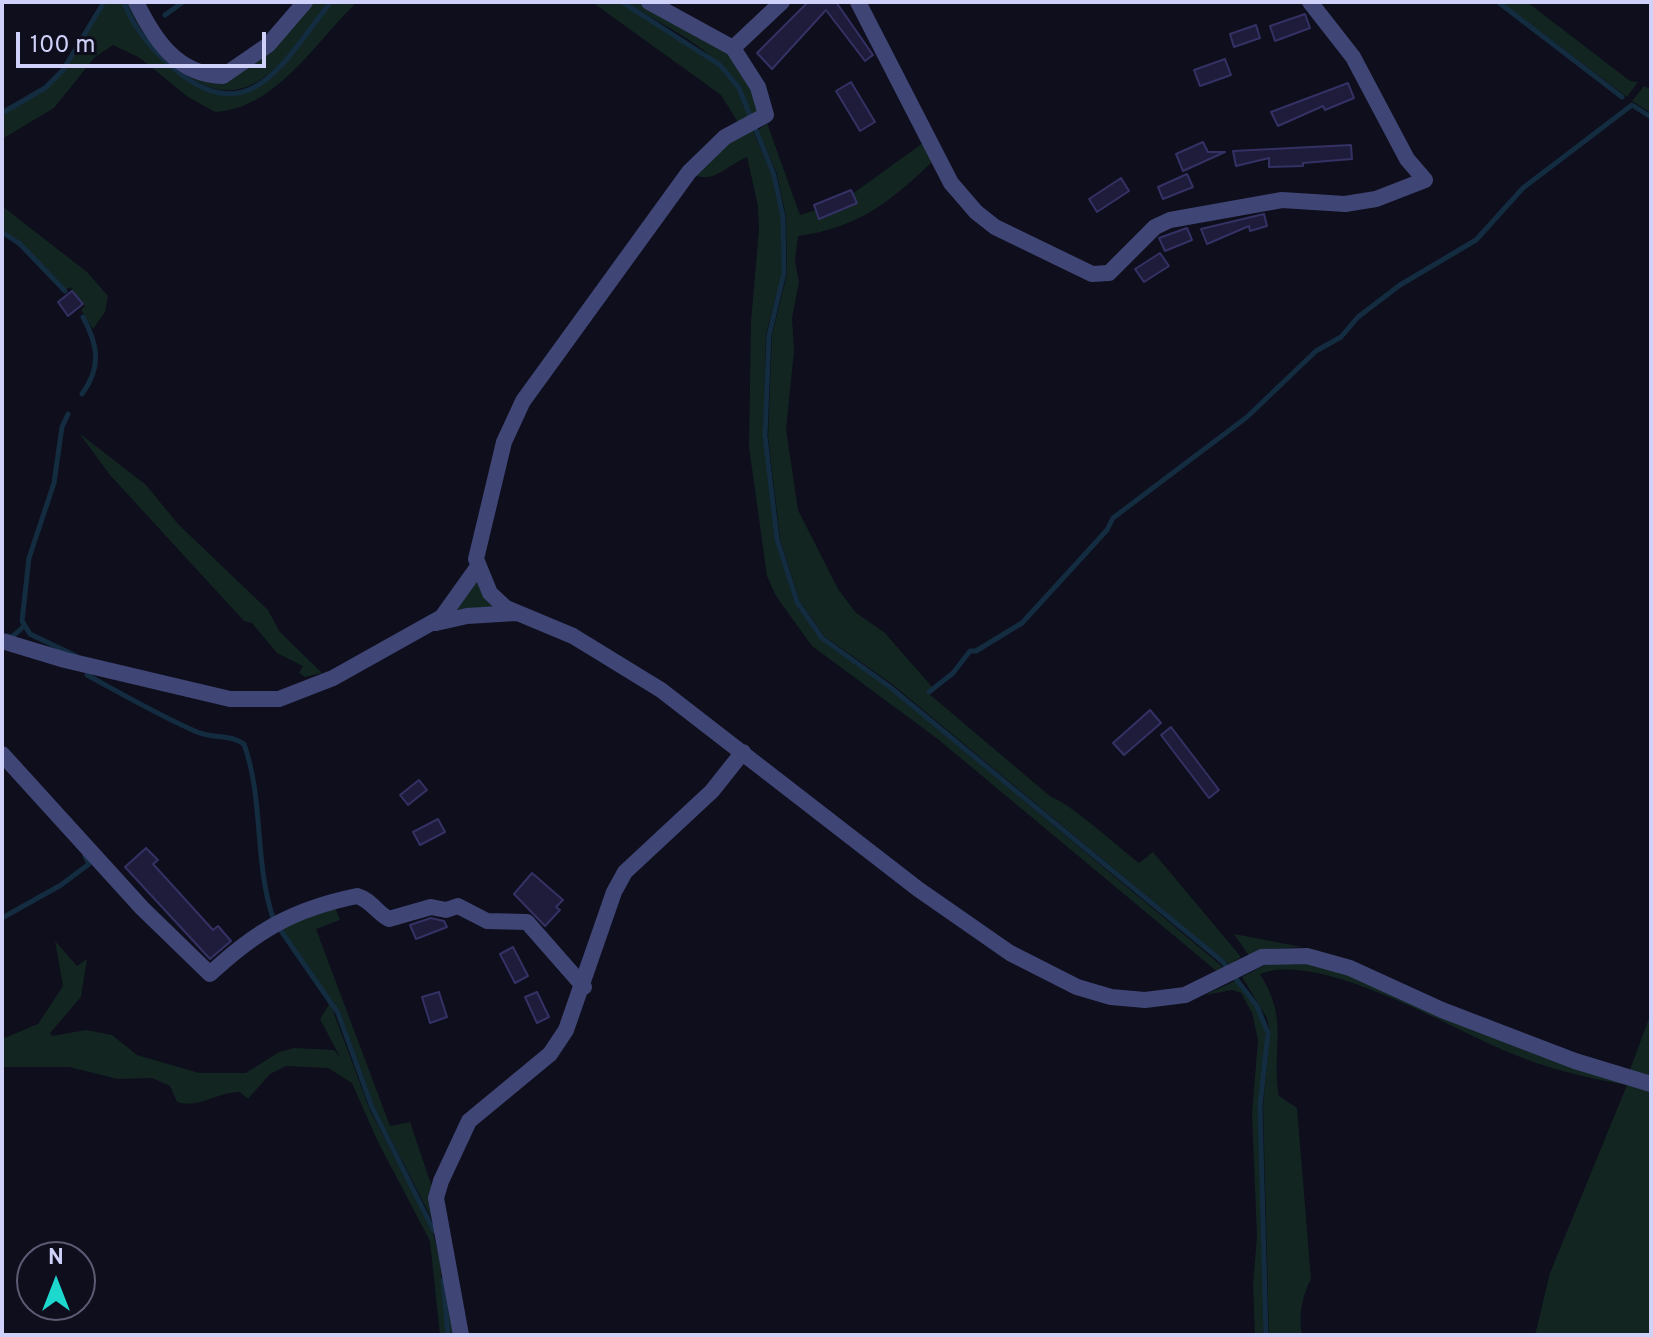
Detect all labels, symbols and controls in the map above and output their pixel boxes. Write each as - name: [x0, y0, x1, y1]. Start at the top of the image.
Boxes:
- scale bar: [20, 16, 270, 66]
- text: 100 m: [30, 31, 96, 61]
- north arrow: [16, 1241, 96, 1321]
- text: N: [48, 1245, 64, 1272]

